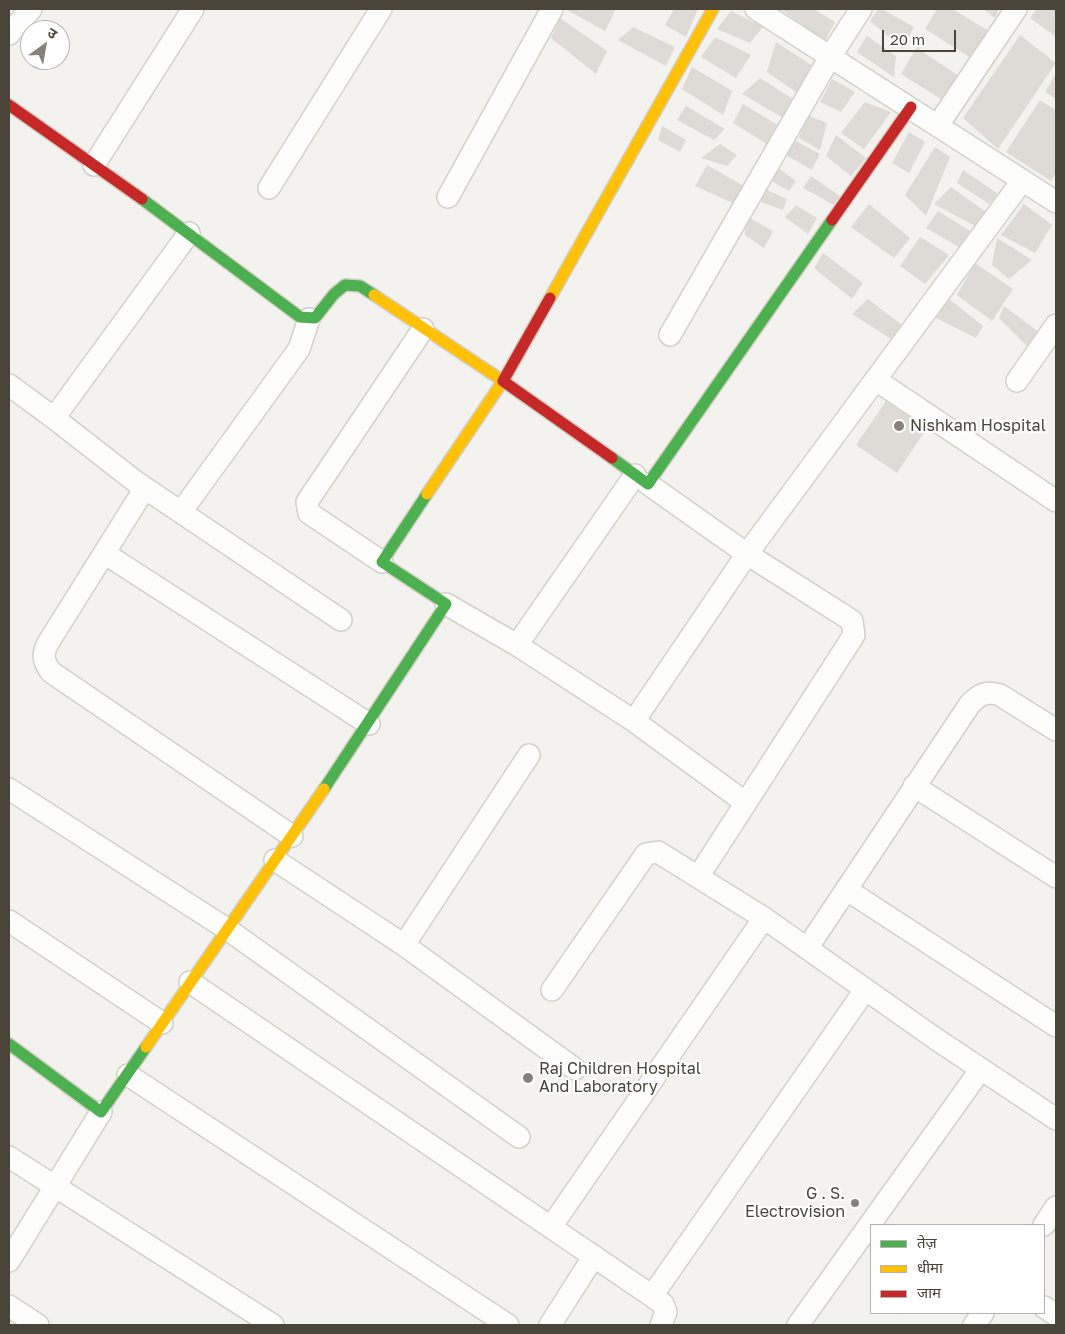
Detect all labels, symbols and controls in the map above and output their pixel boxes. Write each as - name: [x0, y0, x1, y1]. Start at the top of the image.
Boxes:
- north arrow: [20, 20, 70, 70]
- scale bar: [885, 20, 959, 52]
- text: उ: [45, 23, 61, 42]
- text: 20 m: [890, 30, 925, 48]
- place label: Nishkam Hospital: [910, 416, 1046, 436]
- marker: Nishkam Hospital: [892, 419, 906, 433]
- place label: Raj Children Hospital And Laboratory: [539, 1059, 701, 1097]
- marker: Raj Children Hospital And Laboratory: [521, 1071, 535, 1085]
- place label: G . S. Electrovision: [745, 1184, 845, 1222]
- marker: G . S. Electrovision: [849, 1197, 861, 1209]
- legend: [870, 1224, 1045, 1314]
- text: तेज़: [917, 1233, 937, 1251]
- text: धीमा: [917, 1258, 943, 1276]
- text: जाम: [917, 1283, 941, 1301]

